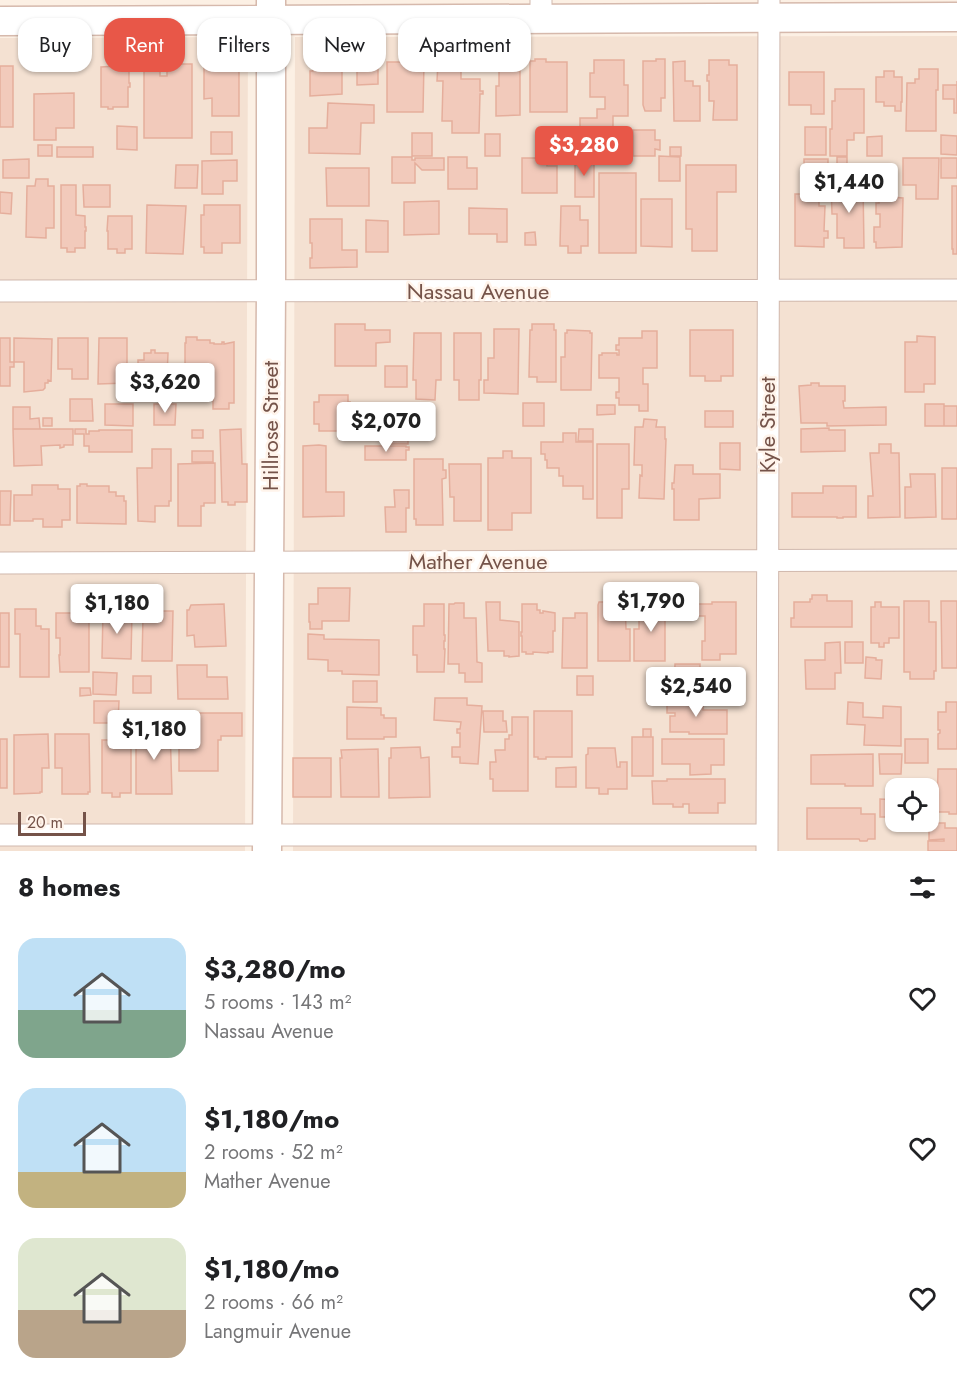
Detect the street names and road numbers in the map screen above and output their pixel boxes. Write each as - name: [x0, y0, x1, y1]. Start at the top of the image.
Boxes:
- street label: Nassau Avenue: [407, 275, 549, 307]
- street label: Hillrose Street: [254, 360, 286, 491]
- street label: Kyle Street: [751, 376, 783, 473]
- street label: Mather Avenue: [408, 545, 548, 577]

